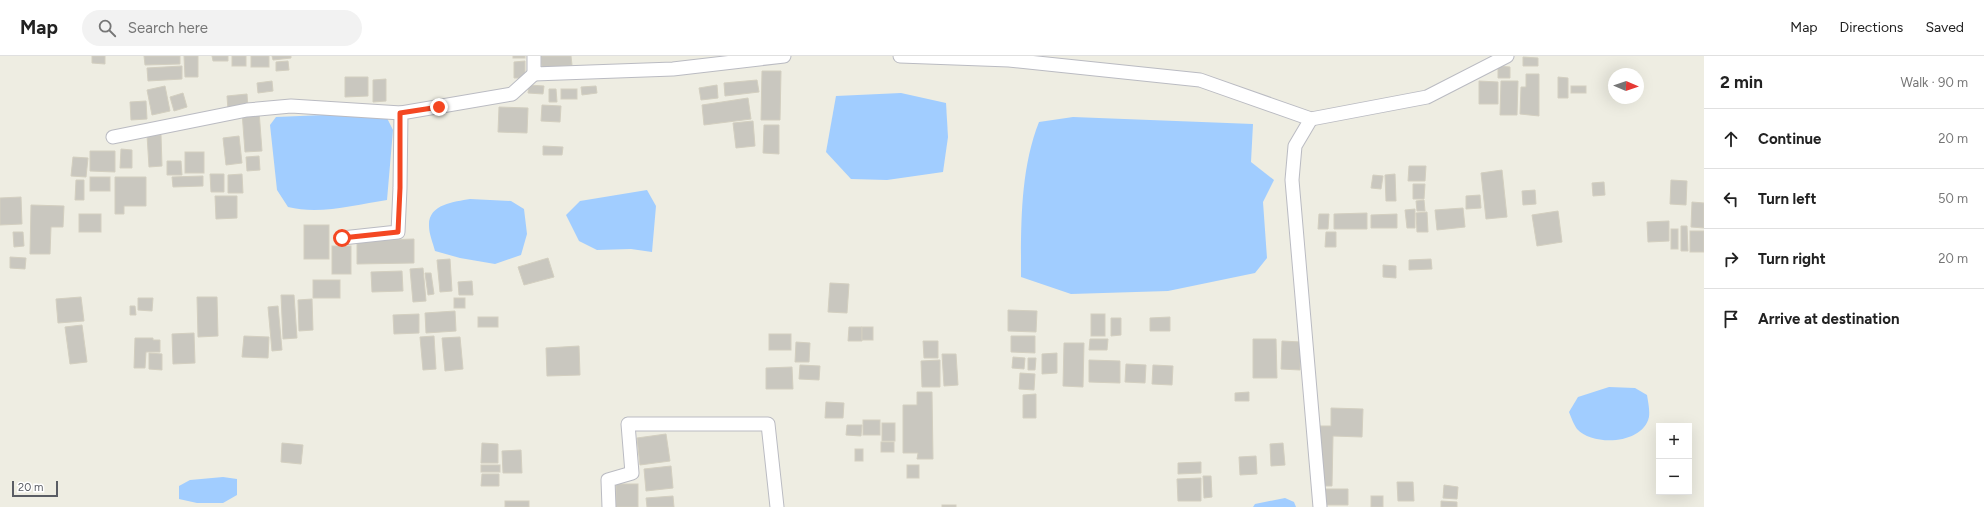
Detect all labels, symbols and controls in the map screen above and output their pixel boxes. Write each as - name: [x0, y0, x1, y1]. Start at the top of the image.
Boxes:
- search box: [82, 10, 362, 46]
- text: Map: [20, 16, 58, 39]
- icon: search: [96, 17, 118, 39]
- text: Search here: [128, 19, 208, 37]
- text: Map: [1790, 19, 1818, 36]
- text: Directions: [1840, 19, 1903, 36]
- text: Saved: [1925, 19, 1964, 36]
- north arrow: [1608, 68, 1644, 104]
- text: 2 min: [1720, 72, 1763, 92]
- text: Walk · 90 m: [1901, 75, 1968, 90]
- route end: [430, 98, 448, 116]
- icon: ahead: [1720, 128, 1742, 150]
- text: Continue: [1758, 130, 1821, 148]
- text: 20 m: [1938, 131, 1968, 146]
- icon: left: [1720, 188, 1742, 210]
- text: Turn left: [1758, 190, 1816, 208]
- text: 50 m: [1938, 191, 1968, 206]
- route start: [333, 229, 351, 247]
- icon: right: [1720, 248, 1742, 270]
- text: Turn right: [1758, 250, 1826, 268]
- text: 20 m: [1938, 251, 1968, 266]
- icon: arrive: [1720, 308, 1742, 330]
- text: Arrive at destination: [1758, 310, 1899, 328]
- map controls: [1656, 423, 1692, 495]
- button: +: [1656, 423, 1692, 459]
- button: −: [1656, 459, 1692, 495]
- scale bar: [12, 479, 58, 498]
- text: 20 m: [18, 481, 43, 494]

